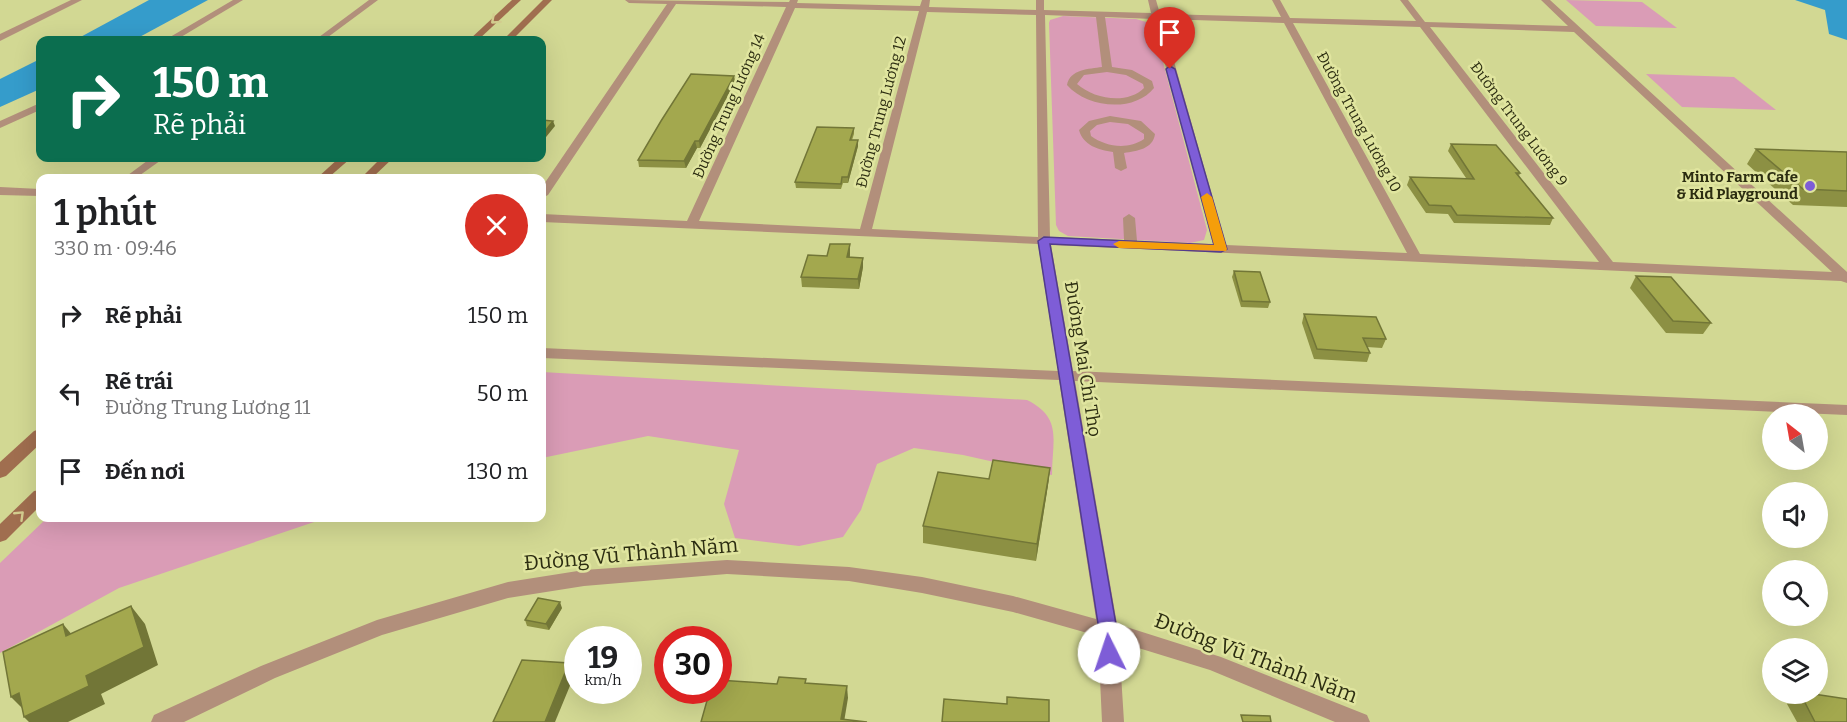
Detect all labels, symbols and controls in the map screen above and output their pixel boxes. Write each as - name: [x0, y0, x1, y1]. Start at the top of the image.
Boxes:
- pin: [1144, 7, 1195, 69]
- one-way arrow: [491, 13, 502, 24]
- icon: arrive: [1153, 16, 1186, 49]
- street label: Đường Trung Lương 14: [689, 31, 769, 181]
- street label: Đường Trung Lương 12: [852, 34, 910, 190]
- street label: Đường Trung Lương 10: [1313, 49, 1405, 195]
- text: 150 m: [153, 58, 268, 108]
- street label: Đường Trung Lương 9: [1466, 58, 1572, 190]
- icon: right: [54, 60, 132, 138]
- text: Rẽ phải: [153, 109, 246, 141]
- place label: Minto Farm Cafe & Kid Playground: [1676, 168, 1798, 203]
- marker: Minto Farm Cafe & Kid Playground: [1803, 179, 1817, 193]
- text: 1 phút: [54, 191, 157, 235]
- button: close: [465, 194, 528, 257]
- text: 330 m · 09:46: [54, 236, 177, 260]
- street label: Đường Mai Chí Thọ: [1060, 280, 1106, 438]
- icon: right: [54, 299, 87, 332]
- text: Rẽ phải: [105, 302, 182, 329]
- text: 150 m: [468, 302, 528, 329]
- text: Rẽ trái: [105, 368, 173, 395]
- icon: left: [54, 377, 87, 410]
- text: 50 m: [477, 380, 528, 407]
- text: Đường Trung Lương 11: [105, 395, 310, 419]
- north arrow: [1762, 404, 1828, 470]
- map controls: [1762, 404, 1828, 704]
- icon: arrive: [54, 455, 87, 488]
- text: Đến nơi: [105, 458, 185, 485]
- text: 130 m: [467, 458, 528, 485]
- button: sound: [1762, 482, 1828, 548]
- one-way arrow: [13, 512, 24, 523]
- street label: Đường Vũ Thành Năm: [523, 532, 739, 576]
- button: search: [1762, 560, 1828, 626]
- street label: Đường Vũ Thành Năm: [1151, 607, 1361, 709]
- position arrow: [1077, 621, 1141, 685]
- speed limit sign: 30: [654, 626, 732, 704]
- button: layers: [1762, 638, 1828, 704]
- text: 19: [588, 640, 618, 676]
- text: km/h: [584, 671, 622, 689]

